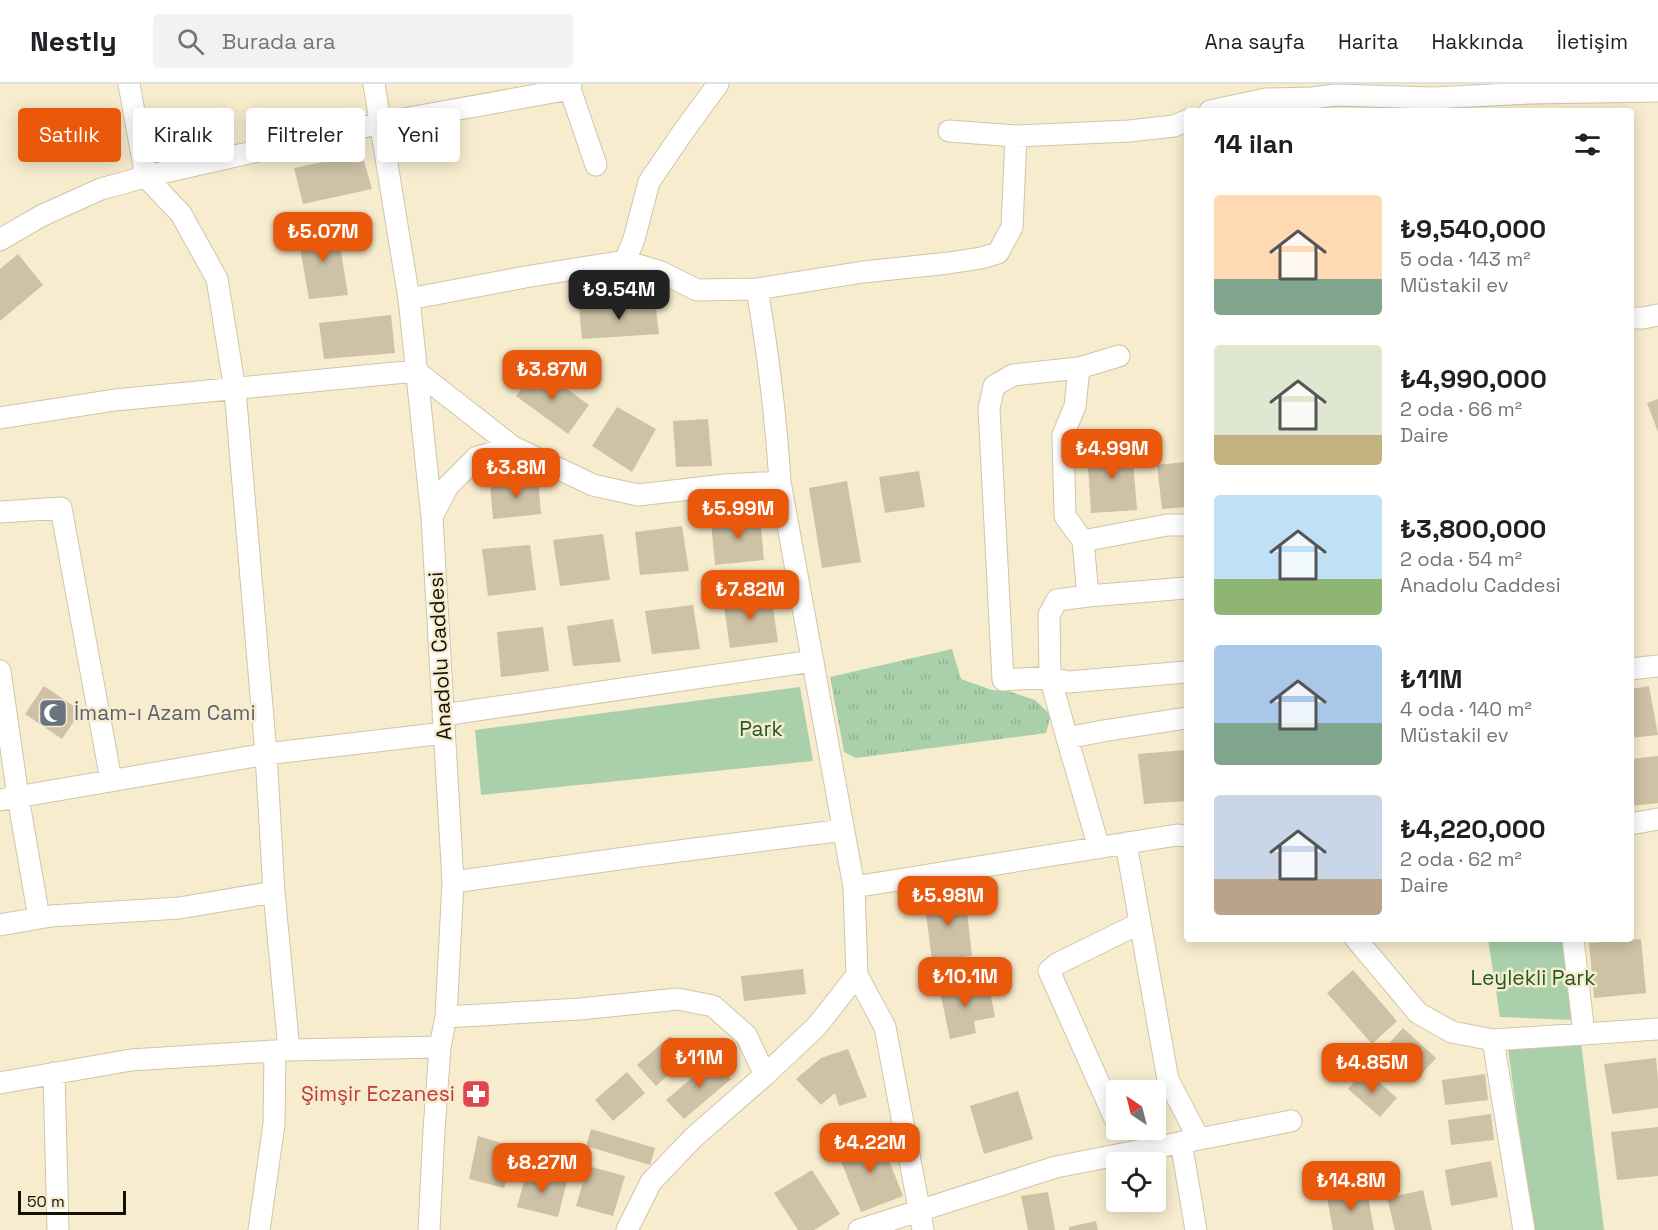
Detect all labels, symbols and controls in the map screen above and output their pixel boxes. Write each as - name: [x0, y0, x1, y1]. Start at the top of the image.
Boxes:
- search box: [153, 14, 573, 68]
- text: Nestly: [30, 23, 117, 59]
- icon: search: [174, 25, 207, 58]
- text: Burada ara: [222, 27, 336, 55]
- text: Ana sayfa: [1205, 28, 1305, 55]
- text: Harita: [1338, 28, 1399, 55]
- text: Hakkında: [1432, 28, 1524, 55]
- text: İletişim: [1557, 28, 1628, 55]
- chip: Satılık: [18, 108, 121, 162]
- chip: Kiralık: [133, 108, 234, 162]
- chip: Filtreler: [246, 108, 365, 162]
- chip: Yeni: [377, 108, 460, 162]
- text: 14 ilan: [1214, 127, 1294, 161]
- icon: filters: [1571, 128, 1604, 161]
- pin: ₺5.07M: [274, 212, 372, 263]
- text: ₺9,540,000: [1400, 212, 1546, 246]
- text: ₺5.07M: [287, 218, 359, 244]
- icon: home: [1262, 219, 1334, 291]
- text: 5 oda · 143 m²: [1400, 246, 1530, 272]
- pin: ₺9.54M: [570, 270, 668, 321]
- text: Müstakil ev: [1400, 272, 1508, 298]
- text: ₺9.54M: [583, 276, 655, 302]
- pin: ₺3.87M: [503, 350, 601, 401]
- text: ₺3.87M: [517, 356, 588, 382]
- text: ₺4,990,000: [1400, 362, 1547, 396]
- icon: home: [1262, 369, 1334, 441]
- text: 2 oda · 66 m²: [1400, 396, 1522, 422]
- text: Daire: [1400, 422, 1449, 448]
- pin: ₺4.99M: [1063, 429, 1161, 480]
- text: ₺4.99M: [1075, 435, 1149, 461]
- pin: ₺3.8M: [474, 448, 558, 499]
- text: ₺3.8M: [486, 454, 546, 480]
- pin: ₺5.99M: [689, 489, 787, 540]
- text: ₺5.99M: [702, 495, 774, 521]
- text: ₺3,800,000: [1400, 512, 1546, 546]
- icon: home: [1262, 519, 1334, 591]
- text: 2 oda · 54 m²: [1400, 546, 1522, 572]
- pin: ₺7.82M: [701, 570, 799, 621]
- street label: Anadolu Caddesi: [422, 571, 457, 741]
- text: Anadolu Caddesi: [1400, 572, 1561, 598]
- text: ₺7.82M: [715, 576, 785, 602]
- text: ₺11M: [1400, 662, 1463, 696]
- icon: home: [1262, 669, 1334, 741]
- text: 4 oda · 140 m²: [1400, 696, 1532, 722]
- mosque icon: İmam-ı Azam Cami: [37, 697, 69, 729]
- place label: İmam-ı Azam Cami: [74, 699, 256, 726]
- park label: Park: [739, 715, 783, 742]
- text: Müstakil ev: [1400, 722, 1508, 748]
- text: ₺4,220,000: [1400, 812, 1546, 846]
- icon: home: [1262, 819, 1334, 891]
- text: 2 oda · 62 m²: [1400, 846, 1522, 872]
- text: Daire: [1400, 872, 1449, 898]
- pin: ₺5.98M: [899, 876, 997, 927]
- text: ₺5.98M: [912, 882, 984, 908]
- pin: ₺10.1M: [916, 957, 1014, 1008]
- text: ₺10.1M: [932, 963, 998, 989]
- park label: Leylekli Park: [1471, 964, 1595, 991]
- pin: ₺11M: [663, 1038, 735, 1089]
- pin: ₺4.85M: [1323, 1043, 1421, 1094]
- text: ₺11M: [675, 1044, 723, 1070]
- text: ₺4.85M: [1336, 1049, 1408, 1075]
- pharmacy icon: Şimşir Eczanesi: [460, 1078, 492, 1110]
- place label: Şimşir Eczanesi: [301, 1080, 455, 1107]
- north arrow: [1106, 1080, 1166, 1140]
- map controls: [1106, 1080, 1166, 1212]
- pin: ₺4.22M: [821, 1123, 919, 1174]
- text: ₺4.22M: [834, 1129, 906, 1155]
- pin: ₺8.27M: [493, 1143, 591, 1194]
- text: ₺8.27M: [507, 1149, 577, 1175]
- button: locate: [1106, 1152, 1166, 1212]
- pin: ₺14.8M: [1302, 1161, 1400, 1212]
- text: ₺14.8M: [1316, 1167, 1386, 1193]
- scale bar: [18, 1188, 126, 1216]
- text: 50 m: [27, 1191, 65, 1212]

